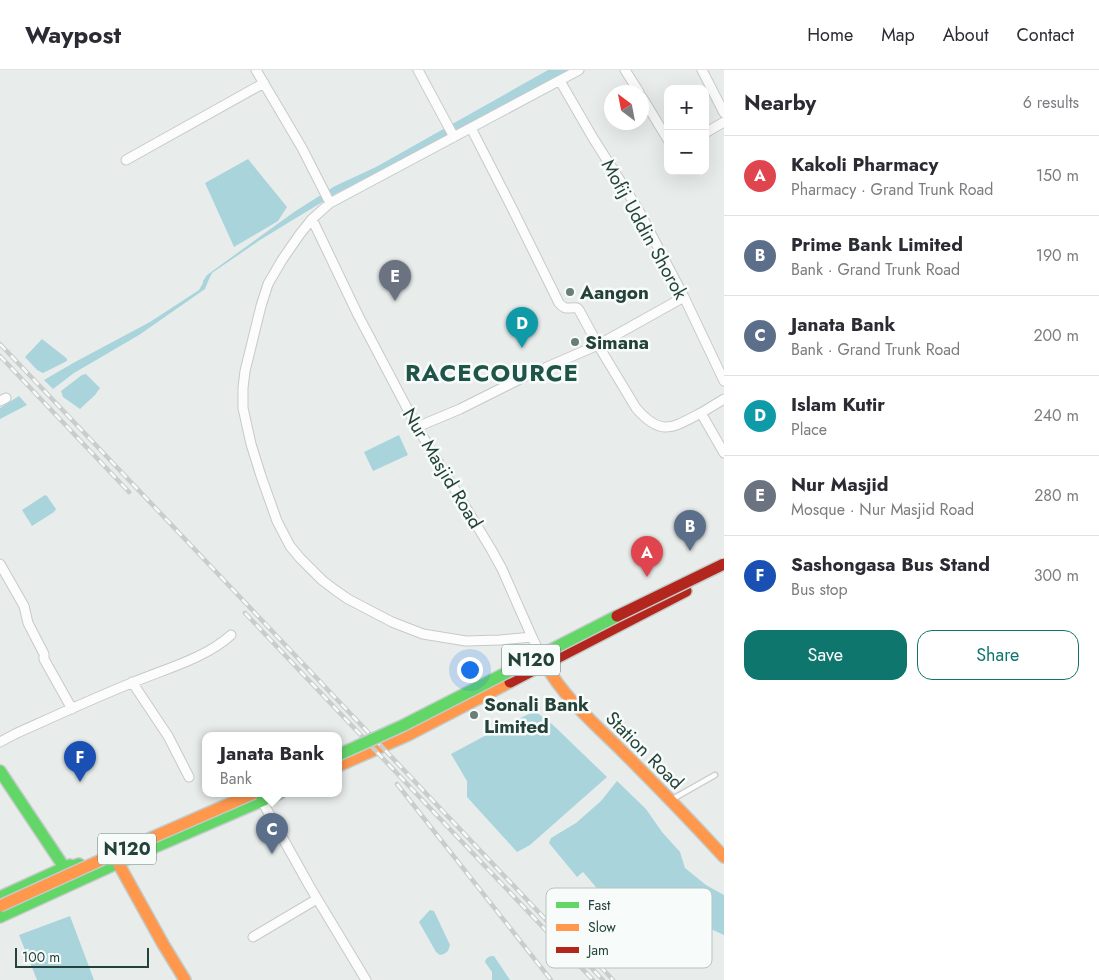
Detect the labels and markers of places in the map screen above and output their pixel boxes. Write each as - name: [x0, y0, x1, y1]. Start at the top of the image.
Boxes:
- pin: E: [379, 260, 411, 301]
- place label: Aangon: [579, 279, 649, 306]
- marker: Aangon: [564, 286, 576, 298]
- pin: D: [506, 307, 538, 348]
- place label: Simana: [585, 329, 649, 356]
- marker: Simana: [569, 336, 581, 348]
- pin: B: [674, 510, 706, 551]
- pin: A: [631, 536, 663, 577]
- place label: Sonali Bank Limited: [484, 691, 589, 740]
- marker: Sonali Bank Limited: [468, 709, 480, 721]
- pin: F: [64, 741, 96, 782]
- pin: C: [256, 813, 288, 854]

